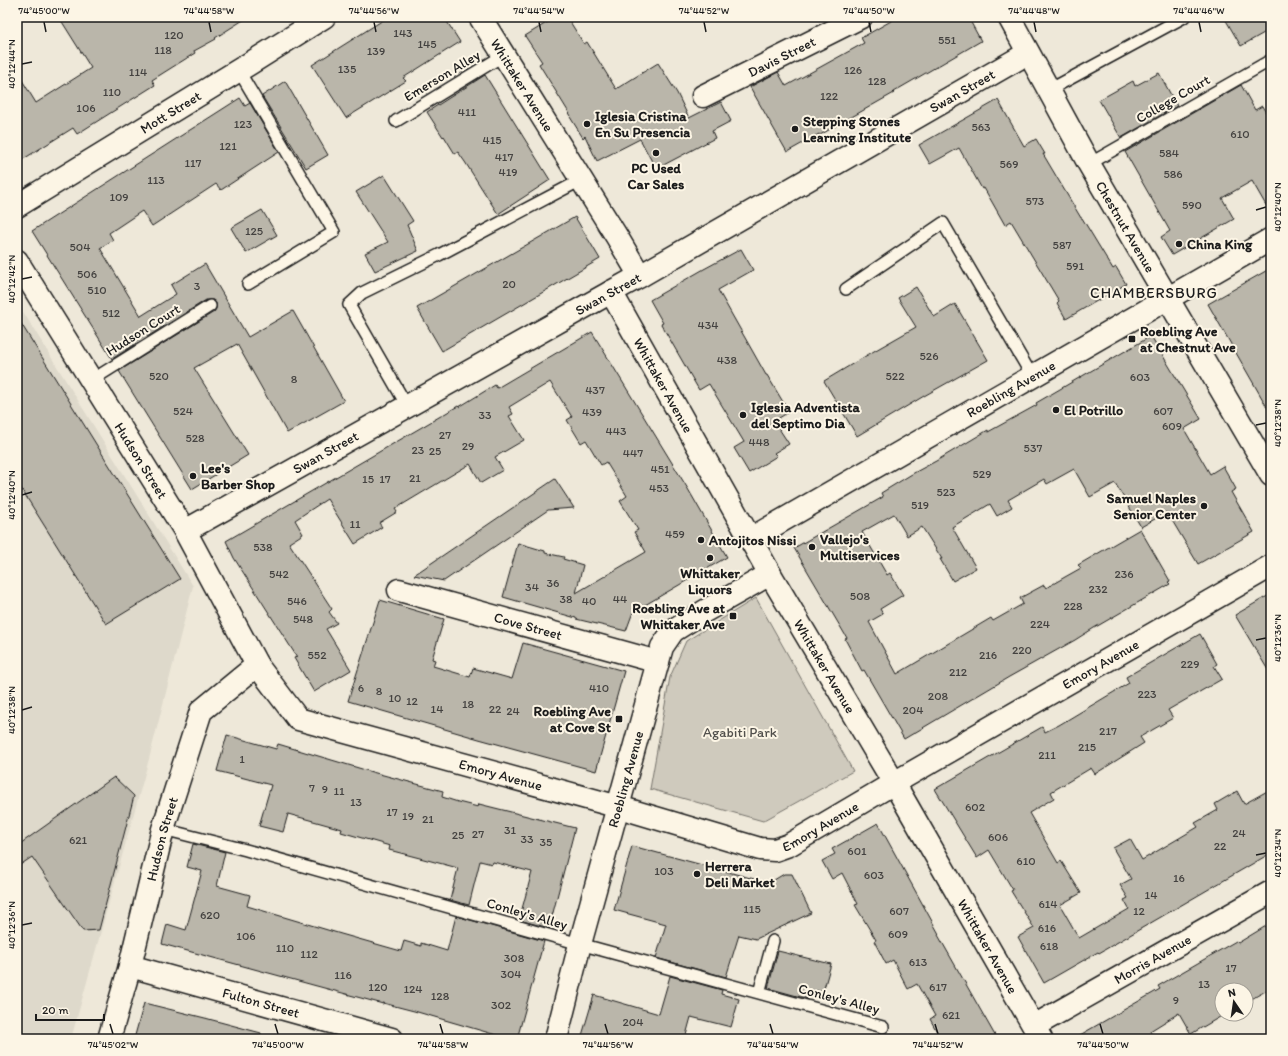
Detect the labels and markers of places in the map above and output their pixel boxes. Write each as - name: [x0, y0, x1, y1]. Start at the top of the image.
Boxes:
- place label: Iglesia Cristina En Su Presencia: [595, 108, 690, 141]
- place label: Stepping Stones Learning Institute: [803, 113, 911, 146]
- marker: Iglesia Cristina En Su Presencia: [582, 119, 592, 129]
- marker: Stepping Stones Learning Institute: [790, 124, 800, 134]
- marker: PC Used Car Sales: [651, 148, 661, 158]
- place label: PC Used Car Sales: [628, 160, 684, 193]
- place label: China King: [1187, 236, 1253, 253]
- marker: China King: [1174, 239, 1184, 249]
- place label: Roebling Ave at Chestnut Ave: [1140, 323, 1236, 356]
- marker: Roebling Ave at Chestnut Ave: [1127, 334, 1137, 344]
- place label: Iglesia Adventista del Septimo Dia: [751, 399, 860, 432]
- place label: El Potrillo: [1064, 402, 1123, 419]
- marker: El Potrillo: [1051, 405, 1061, 415]
- marker: Iglesia Adventista del Septimo Dia: [738, 410, 748, 420]
- place label: Lee's Barber Shop: [201, 460, 275, 493]
- marker: Lee's Barber Shop: [188, 471, 198, 481]
- place label: Samuel Naples Senior Center: [1107, 490, 1197, 523]
- marker: Samuel Naples Senior Center: [1199, 501, 1209, 511]
- place label: Vallejo's Multiservices: [820, 531, 900, 564]
- place label: Antojitos Nissi: [708, 532, 796, 549]
- marker: Antojitos Nissi: [696, 535, 706, 545]
- marker: Vallejo's Multiservices: [807, 542, 817, 552]
- marker: Whittaker Liquors: [705, 553, 715, 563]
- place label: Whittaker Liquors: [680, 565, 740, 598]
- place label: Roebling Ave at Whittaker Ave: [632, 600, 726, 633]
- marker: Roebling Ave at Whittaker Ave: [728, 611, 738, 621]
- place label: Roebling Ave at Cove St: [534, 703, 612, 736]
- marker: Roebling Ave at Cove St: [614, 714, 624, 724]
- place label: Herrera Deli Market: [705, 858, 775, 891]
- marker: Herrera Deli Market: [692, 869, 702, 879]

